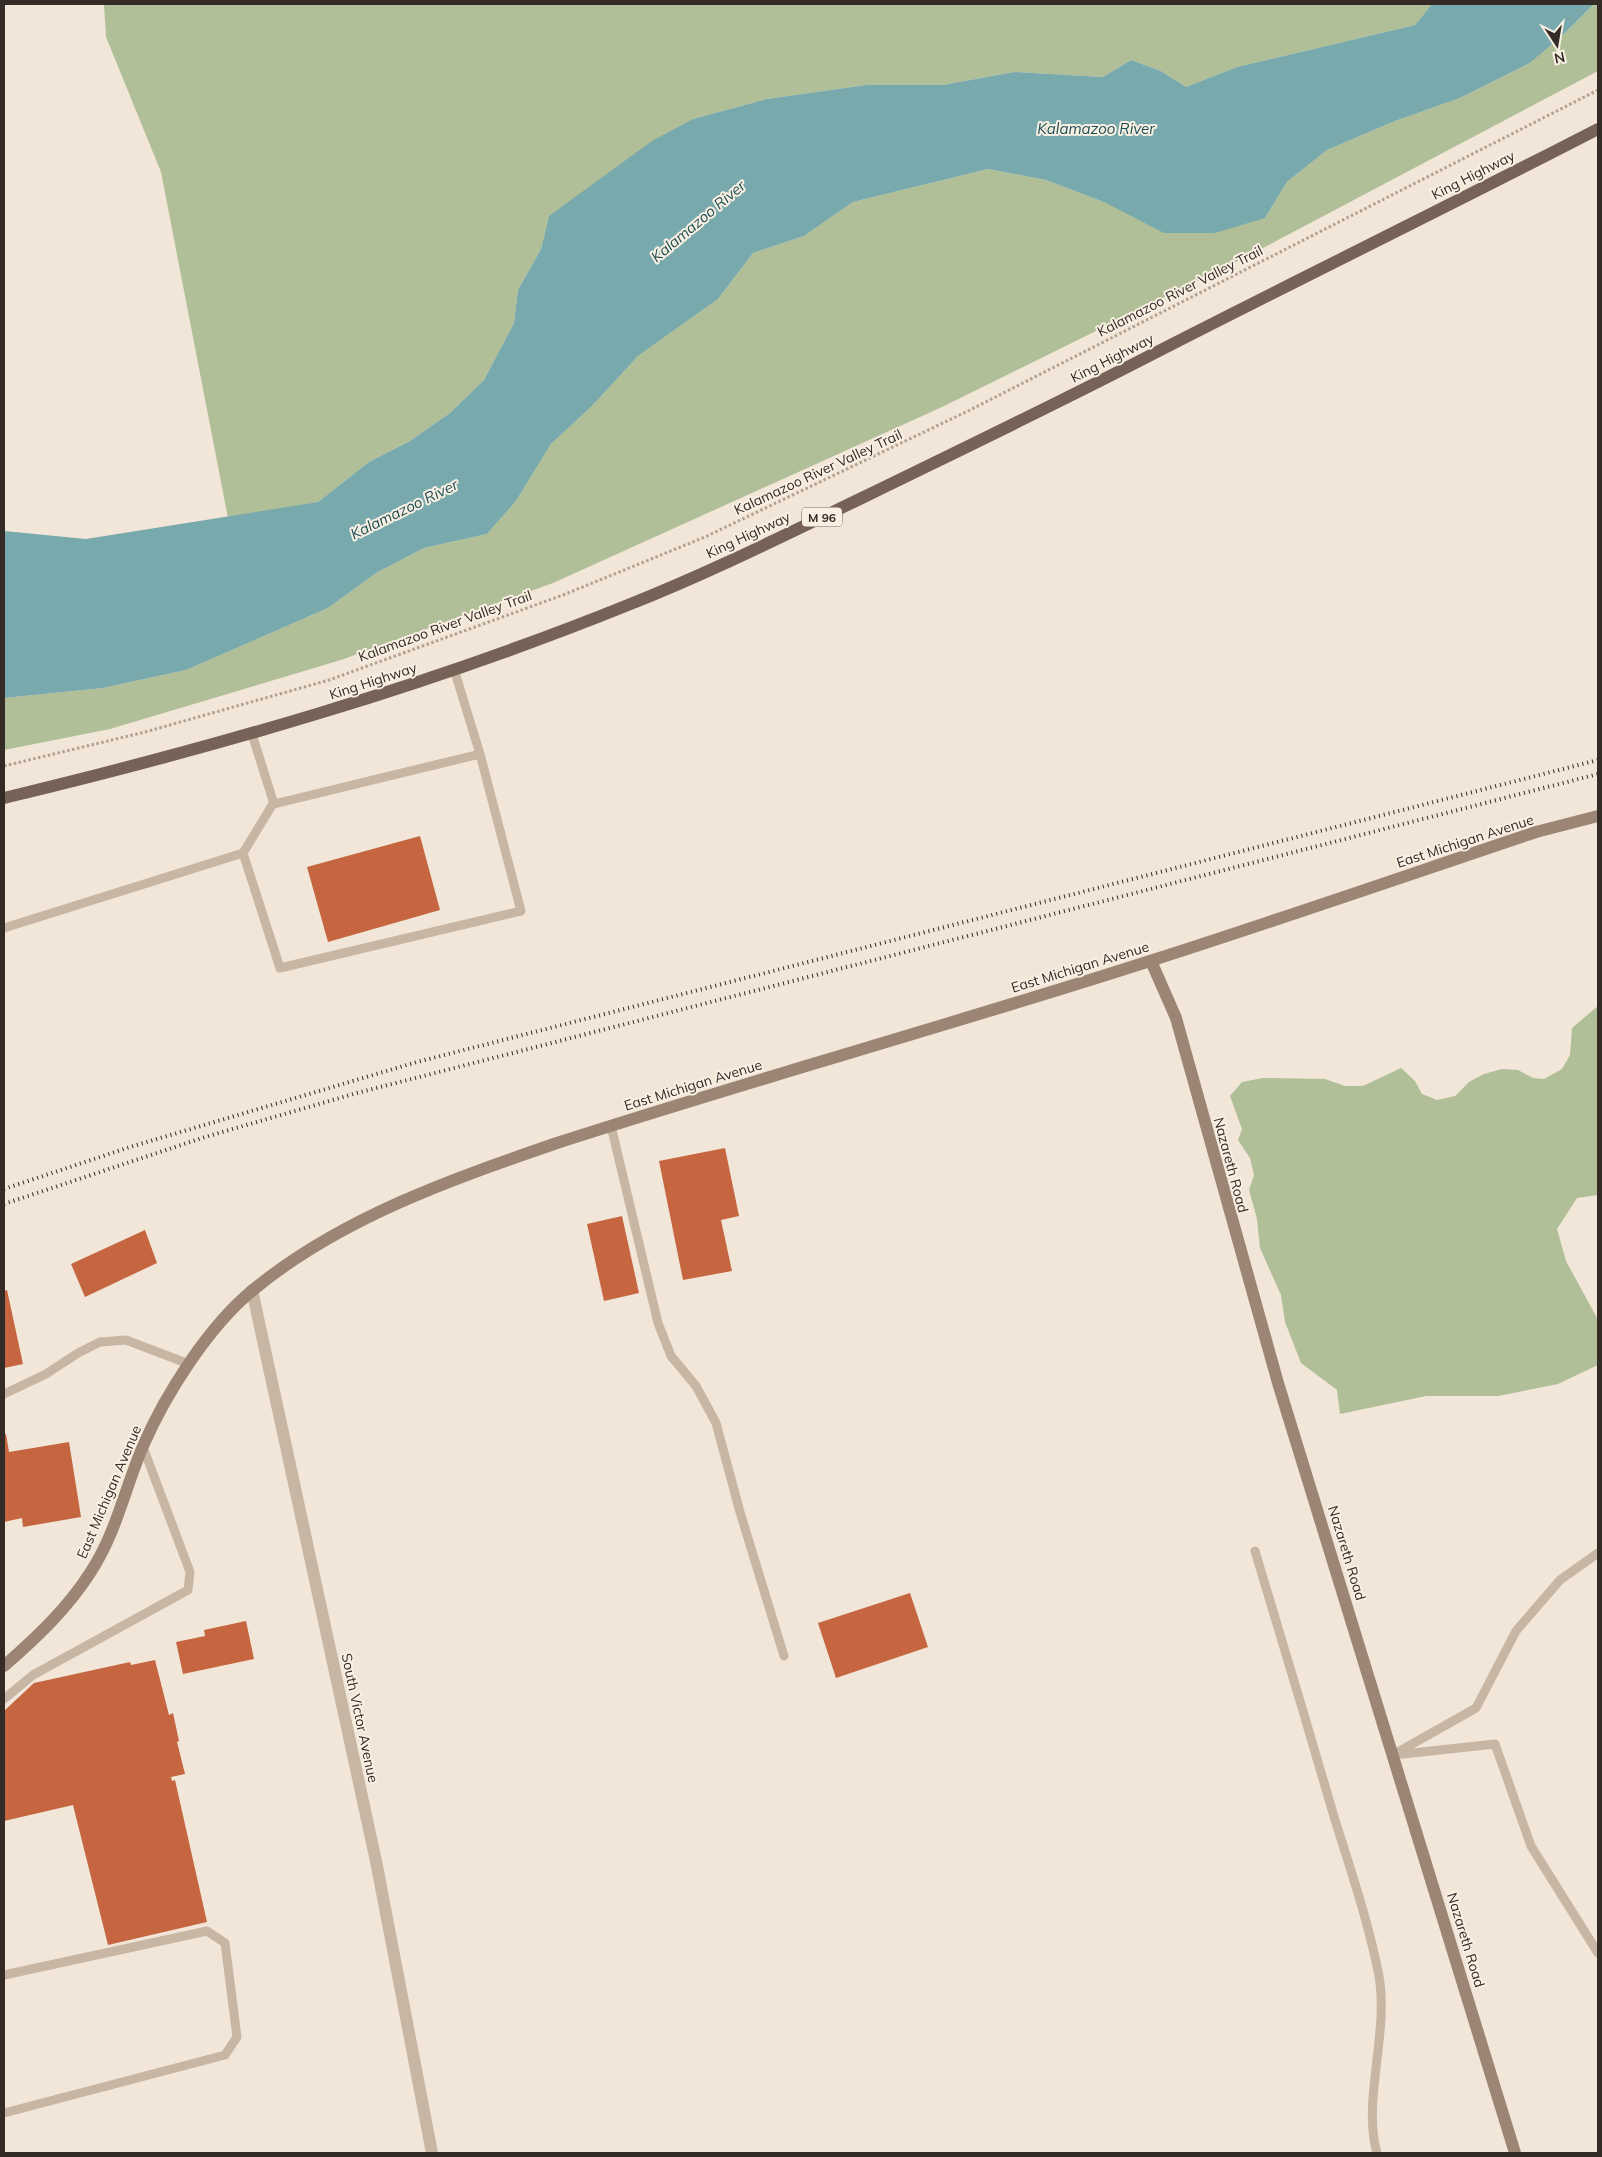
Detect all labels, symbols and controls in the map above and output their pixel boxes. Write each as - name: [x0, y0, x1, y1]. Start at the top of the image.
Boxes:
- north arrow: [1532, 20, 1582, 70]
- text: N: [1553, 48, 1567, 68]
- water label: Kalamazoo River: [1037, 119, 1155, 138]
- street label: King Highway: [1428, 146, 1518, 204]
- water label: Kalamazoo River: [647, 176, 749, 266]
- street label: Kalamazoo River Valley Trail: [1094, 241, 1266, 341]
- street label: King Highway: [1067, 329, 1157, 387]
- street label: Kalamazoo River Valley Trail: [731, 425, 905, 519]
- water label: Kalamazoo River: [347, 474, 461, 543]
- street label: King Highway: [703, 507, 794, 562]
- road number: M 96: [802, 508, 842, 526]
- street label: Kalamazoo River Valley Trail: [356, 586, 534, 666]
- street label: King Highway: [327, 658, 420, 704]
- street label: East Michigan Avenue: [1394, 810, 1536, 872]
- street label: East Michigan Avenue: [1009, 937, 1151, 997]
- street label: East Michigan Avenue: [622, 1055, 764, 1115]
- street label: Nazareth Road: [1210, 1115, 1252, 1215]
- street label: East Michigan Avenue: [73, 1423, 145, 1561]
- street label: Nazareth Road: [1324, 1503, 1370, 1603]
- street label: South Victor Avenue: [337, 1652, 383, 1784]
- street label: Nazareth Road: [1443, 1890, 1489, 1990]

